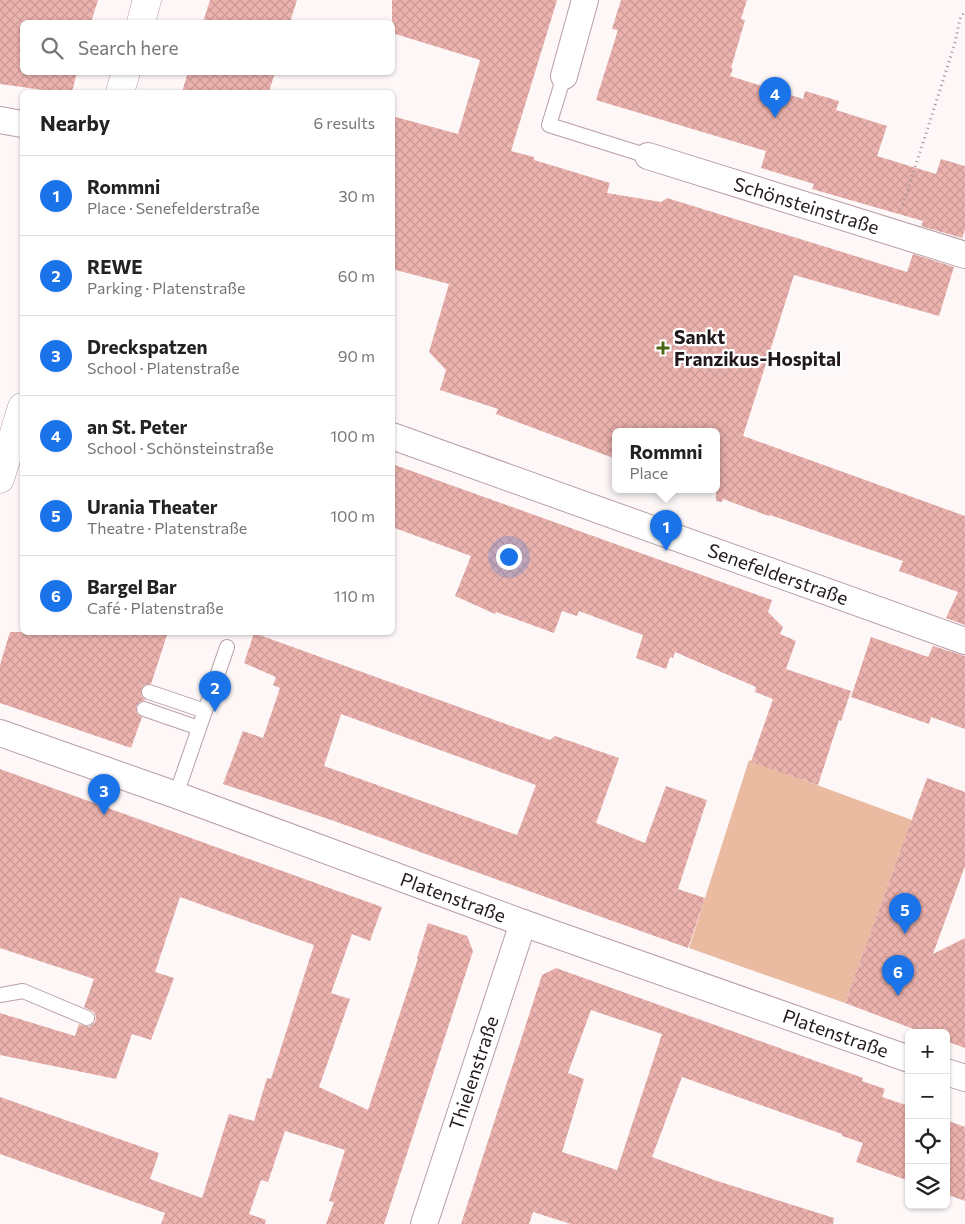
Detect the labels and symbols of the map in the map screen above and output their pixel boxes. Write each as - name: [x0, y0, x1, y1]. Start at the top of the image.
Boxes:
- pin: 4: [759, 77, 791, 118]
- street label: Schönsteinstraße: [731, 172, 882, 238]
- place label: Sankt Franzikus-Hospital: [674, 325, 841, 370]
- marker: Sankt Franzikus-Hospital: [656, 341, 670, 355]
- pin: 1: [650, 510, 682, 551]
- street label: Senefelderstraße: [705, 538, 851, 609]
- your location: [496, 544, 522, 570]
- pin: 2: [199, 671, 231, 712]
- pin: 3: [88, 774, 120, 815]
- street label: Platenstraße: [397, 867, 509, 927]
- pin: 5: [889, 893, 921, 934]
- pin: 6: [882, 955, 914, 996]
- street label: Platenstraße: [780, 1003, 892, 1062]
- street label: Thielenstraße: [444, 1013, 503, 1133]

